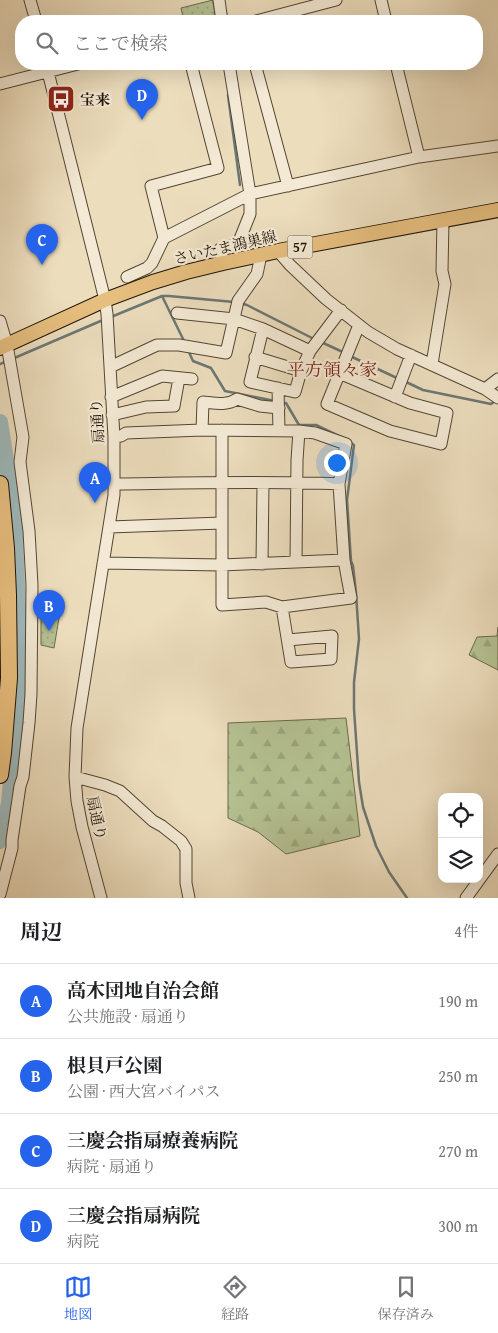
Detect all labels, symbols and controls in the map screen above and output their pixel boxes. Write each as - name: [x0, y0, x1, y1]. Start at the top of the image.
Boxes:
- search box: [15, 15, 483, 70]
- icon: search: [33, 29, 61, 57]
- text: ここで検索: [73, 29, 168, 57]
- pin: D: [126, 79, 158, 120]
- bus stop icon: 宝来: [46, 84, 76, 114]
- place label: 宝来: [80, 89, 110, 110]
- pin: C: [26, 224, 58, 265]
- street label: さいたま鴻巣線: [171, 225, 279, 269]
- road number: 57: [288, 236, 312, 258]
- district label: 平方領々家: [287, 356, 377, 383]
- street label: 扇通り: [85, 398, 109, 444]
- your location: [324, 450, 350, 476]
- pin: A: [79, 462, 111, 503]
- pin: B: [33, 590, 65, 631]
- map controls: [438, 793, 483, 883]
- button: locate: [438, 793, 483, 838]
- street label: 扇通り: [82, 794, 112, 842]
- button: layers: [438, 838, 483, 883]
- text: 周辺: [20, 916, 62, 947]
- text: 4件: [454, 919, 478, 943]
- text: 高木団地自治会館: [67, 976, 219, 1004]
- text: A: [31, 989, 41, 1013]
- text: 190 m: [438, 989, 478, 1013]
- text: 公共施設 · 扇通り: [67, 1004, 189, 1028]
- text: 根貝戸公園: [67, 1051, 162, 1079]
- text: B: [31, 1064, 41, 1088]
- text: 250 m: [438, 1064, 478, 1088]
- text: 公園 · 西大宮バイパス: [67, 1079, 220, 1103]
- text: 三慶会指扇療養病院: [67, 1126, 238, 1154]
- text: C: [31, 1139, 41, 1163]
- text: 270 m: [438, 1139, 478, 1163]
- text: 病院 · 扇通り: [67, 1154, 157, 1178]
- text: 三慶会指扇病院: [67, 1201, 200, 1229]
- text: D: [31, 1214, 41, 1238]
- text: 300 m: [438, 1214, 478, 1238]
- text: 病院: [67, 1229, 99, 1253]
- tab: 地図: [64, 1273, 92, 1324]
- tab: 経路: [221, 1273, 249, 1324]
- tab: 保存済み: [378, 1273, 434, 1324]

